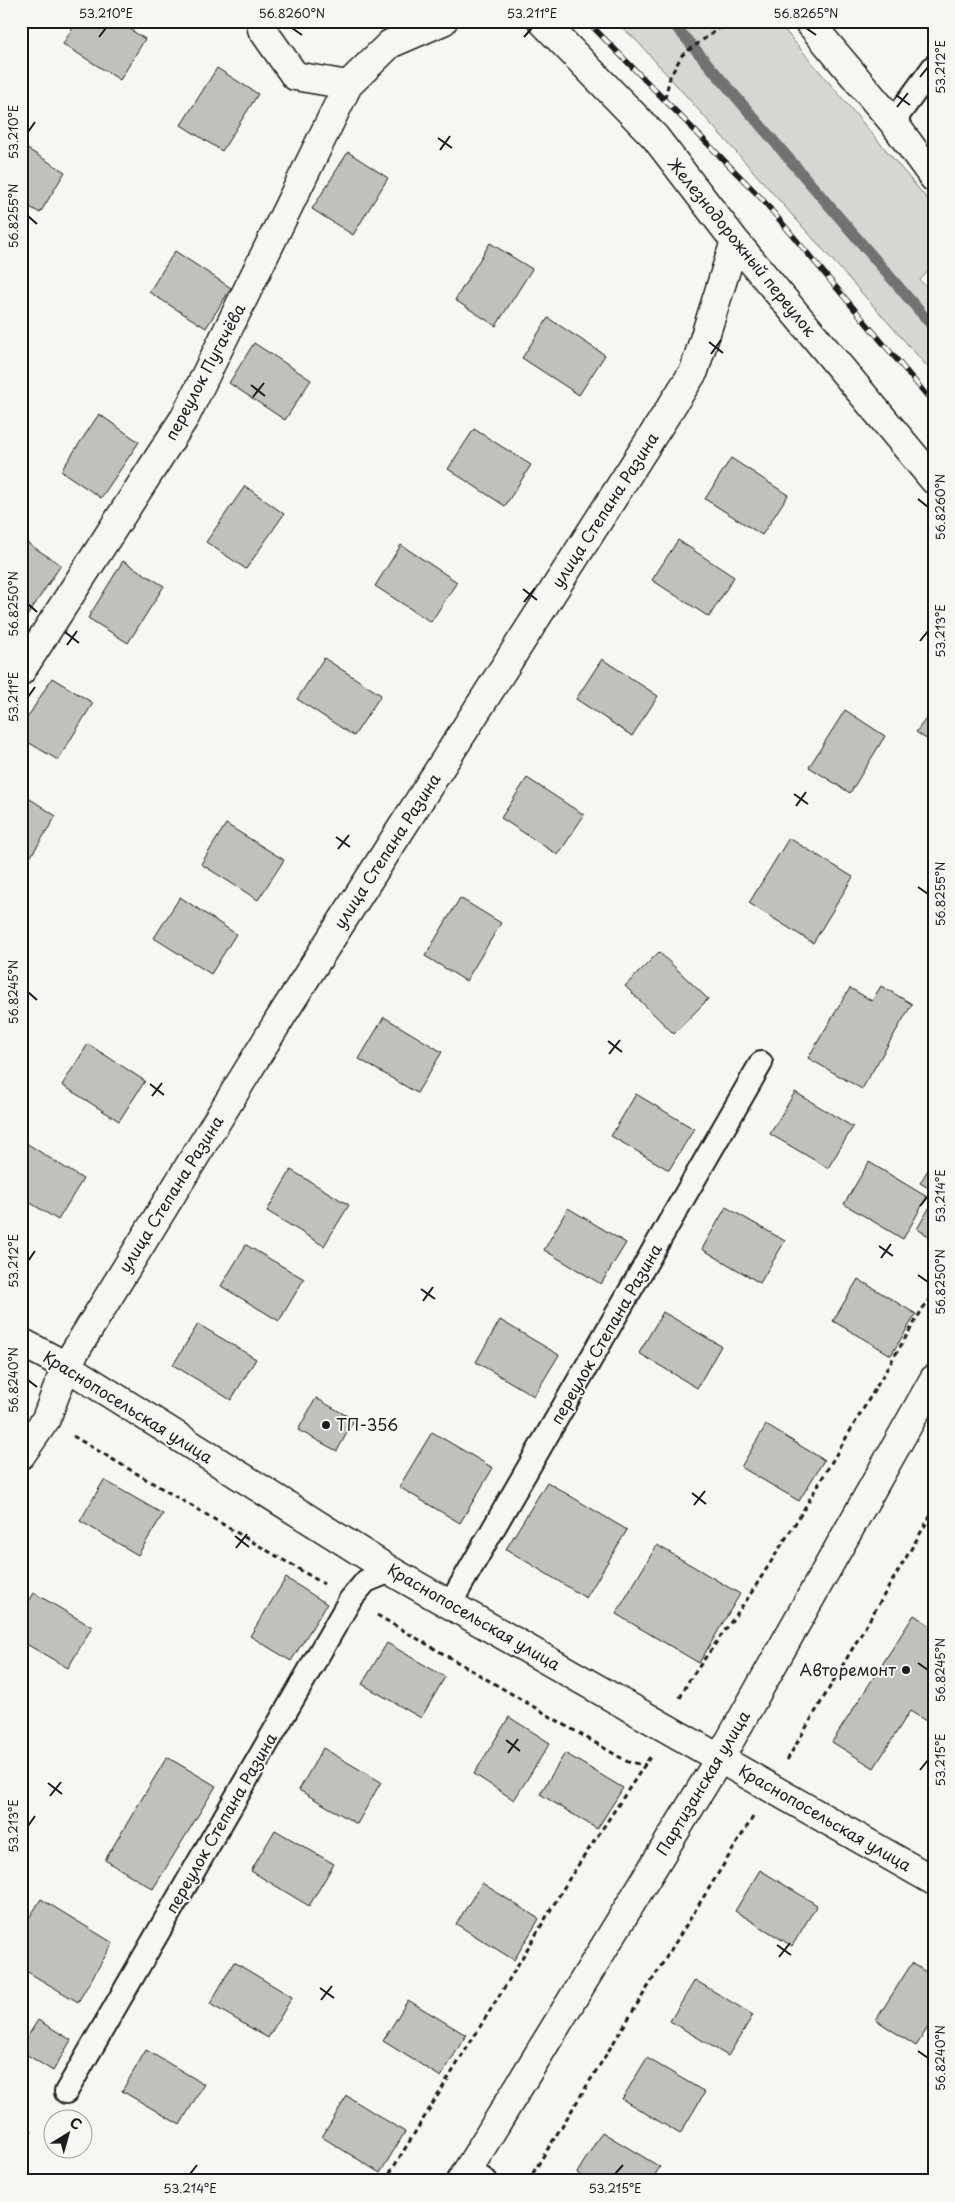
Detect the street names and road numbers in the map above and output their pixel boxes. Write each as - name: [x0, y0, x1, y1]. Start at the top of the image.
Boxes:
- street label: Железнодорожный переулок: [663, 152, 823, 341]
- street label: переулок Пугачёва: [158, 299, 250, 444]
- street label: улица Степана Разина: [545, 427, 664, 592]
- street label: улица Степана Разина: [327, 768, 446, 933]
- street label: улица Степана Разина: [112, 1110, 228, 1277]
- street label: переулок Степана Разина: [544, 1239, 667, 1428]
- street label: Краснопосельская улица: [39, 1344, 218, 1468]
- street label: Краснопосельская улица: [384, 1557, 565, 1675]
- street label: Партизанская улица: [649, 1705, 755, 1860]
- street label: переулок Степана Разина: [159, 1728, 282, 1917]
- street label: Краснопосельская улица: [735, 1758, 916, 1876]

